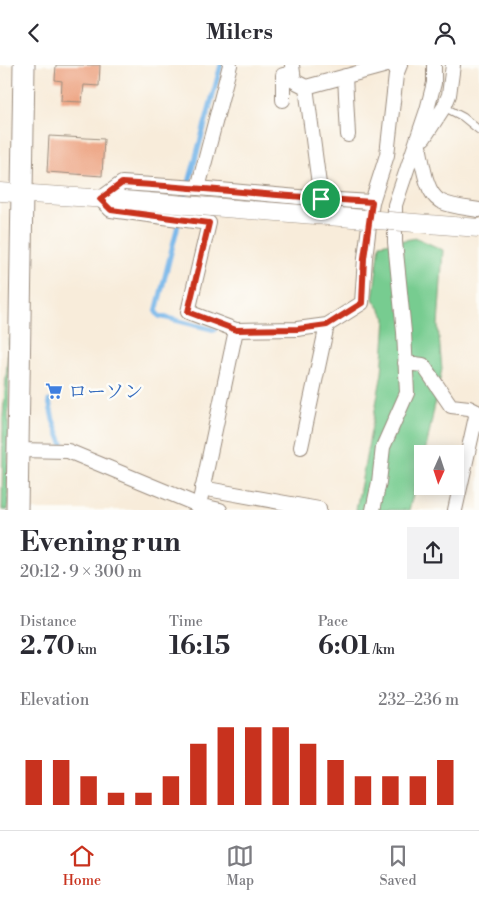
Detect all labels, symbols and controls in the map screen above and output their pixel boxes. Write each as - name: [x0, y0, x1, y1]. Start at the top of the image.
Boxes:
- icon: back: [20, 19, 48, 47]
- text: Milers: [206, 19, 273, 46]
- icon: person: [431, 19, 459, 47]
- pin: [300, 178, 342, 220]
- icon: arrive: [307, 185, 335, 213]
- place label: ローソン: [68, 380, 143, 404]
- supermarket icon: ローソン: [44, 381, 64, 401]
- north arrow: [414, 445, 464, 495]
- map controls: [414, 445, 464, 495]
- text: Evening run: [20, 525, 181, 560]
- button: share: [407, 527, 459, 579]
- text: 20:12 · 9 × 300 m: [20, 562, 142, 582]
- text: Distance: [20, 613, 77, 631]
- text: Time: [169, 613, 203, 631]
- text: Pace: [318, 613, 348, 631]
- text: 2.70: [20, 631, 75, 662]
- text: 16:15: [169, 631, 230, 662]
- text: 6:01: [318, 631, 370, 662]
- text: km: [75, 641, 97, 659]
- text: /km: [370, 641, 395, 659]
- text: Elevation: [20, 690, 89, 710]
- text: 232–236 m: [378, 690, 459, 710]
- tab: Home: [63, 842, 101, 890]
- tab: Map: [226, 842, 254, 890]
- tab: Saved: [380, 842, 416, 890]

